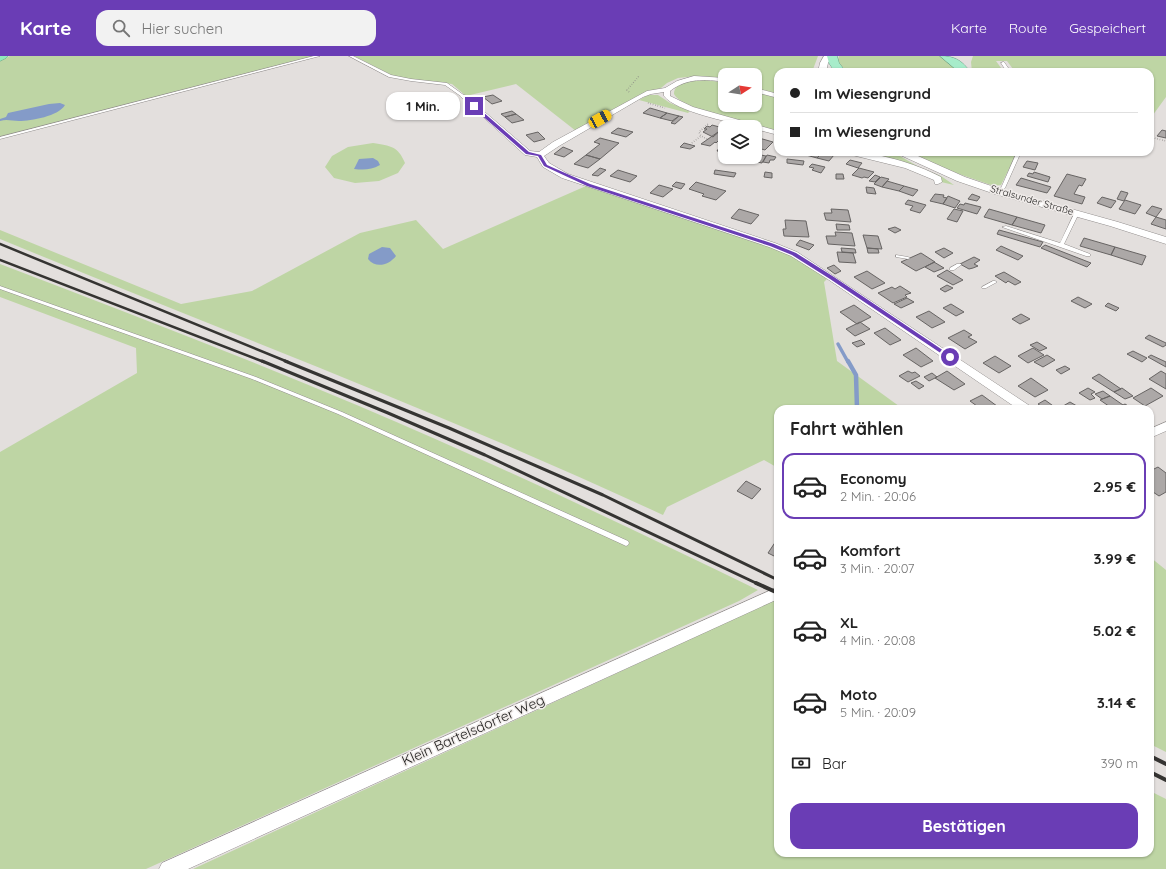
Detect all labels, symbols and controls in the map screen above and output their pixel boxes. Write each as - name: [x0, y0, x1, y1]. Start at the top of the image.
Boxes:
- search box: [96, 10, 376, 46]
- text: Karte: [20, 16, 72, 40]
- icon: search: [110, 17, 132, 39]
- text: Hier suchen: [142, 19, 223, 38]
- text: Karte: [951, 19, 987, 37]
- text: Route: [1009, 19, 1047, 37]
- text: Gespeichert: [1069, 19, 1146, 37]
- north arrow: [718, 68, 762, 112]
- map controls: [718, 68, 762, 164]
- text: Im Wiesengrund: [814, 84, 931, 103]
- callout: 1 Min.: [386, 92, 460, 120]
- route end: [465, 97, 483, 115]
- text: 1 Min.: [406, 98, 440, 114]
- car: [587, 108, 613, 130]
- button: layers: [718, 120, 762, 164]
- text: Im Wiesengrund: [814, 122, 931, 141]
- street label: Stralsunder Straße: [989, 182, 1075, 218]
- route start: [941, 348, 959, 366]
- text: Fahrt wählen: [790, 417, 904, 440]
- icon: car: [792, 468, 828, 504]
- text: Economy: [840, 469, 907, 488]
- text: 2.95 €: [1093, 477, 1136, 496]
- text: 2 Min. · 20:06: [840, 488, 916, 504]
- icon: car: [792, 540, 828, 576]
- text: Komfort: [840, 541, 901, 560]
- text: 3.99 €: [1094, 549, 1136, 568]
- text: 3 Min. · 20:07: [840, 560, 914, 576]
- icon: car: [792, 612, 828, 648]
- text: XL: [840, 613, 858, 632]
- text: 5.02 €: [1093, 621, 1136, 640]
- text: 4 Min. · 20:08: [840, 632, 916, 648]
- icon: car: [792, 684, 828, 720]
- text: Moto: [840, 685, 877, 704]
- street label: Klein Bartelsdorfer Weg: [399, 690, 547, 770]
- text: 3.14 €: [1097, 693, 1136, 712]
- text: 5 Min. · 20:09: [840, 704, 916, 720]
- icon: cash: [790, 752, 812, 774]
- text: Bar: [822, 754, 847, 773]
- text: 390 m: [1101, 755, 1138, 771]
- button: Bestätigen: [790, 803, 1138, 849]

